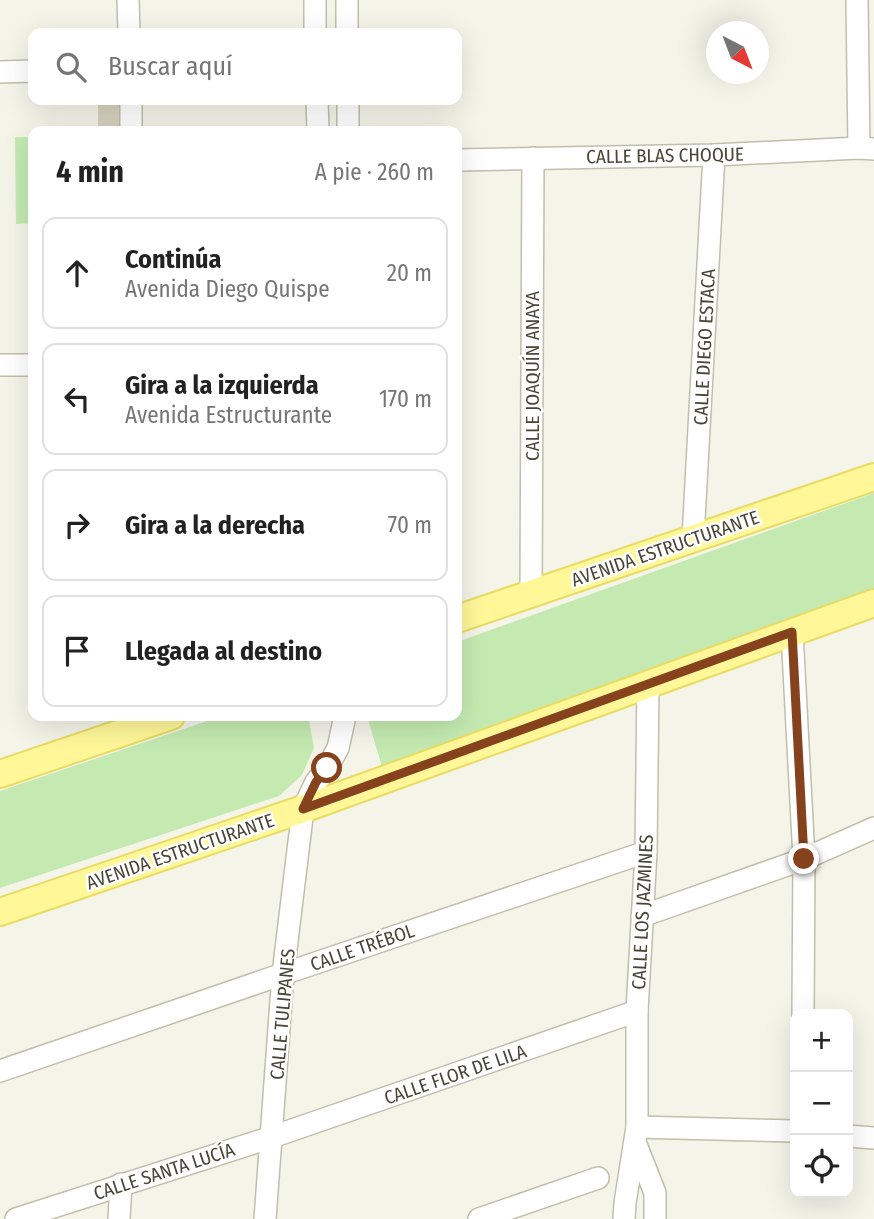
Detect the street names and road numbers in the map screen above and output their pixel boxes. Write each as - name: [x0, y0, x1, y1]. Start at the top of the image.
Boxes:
- street label: CALLE BLAS CHOQUE: [586, 143, 744, 168]
- street label: CALLE DIEGO ESTACA: [689, 268, 720, 426]
- street label: CALLE JOAQUÍN ANAYA: [521, 291, 544, 461]
- street label: AVENIDA ESTRUCTURANTE: [568, 505, 762, 591]
- street label: AVENIDA ESTRUCTURANTE: [83, 808, 277, 894]
- street label: CALLE LOS JAZMINES: [627, 834, 658, 990]
- street label: CALLE TRÉBOL: [307, 919, 418, 976]
- street label: CALLE TULIPANES: [265, 947, 300, 1081]
- street label: CALLE FLOR DE LILA: [381, 1039, 529, 1110]
- street label: CALLE SANTA LUCÍA: [91, 1138, 238, 1205]

